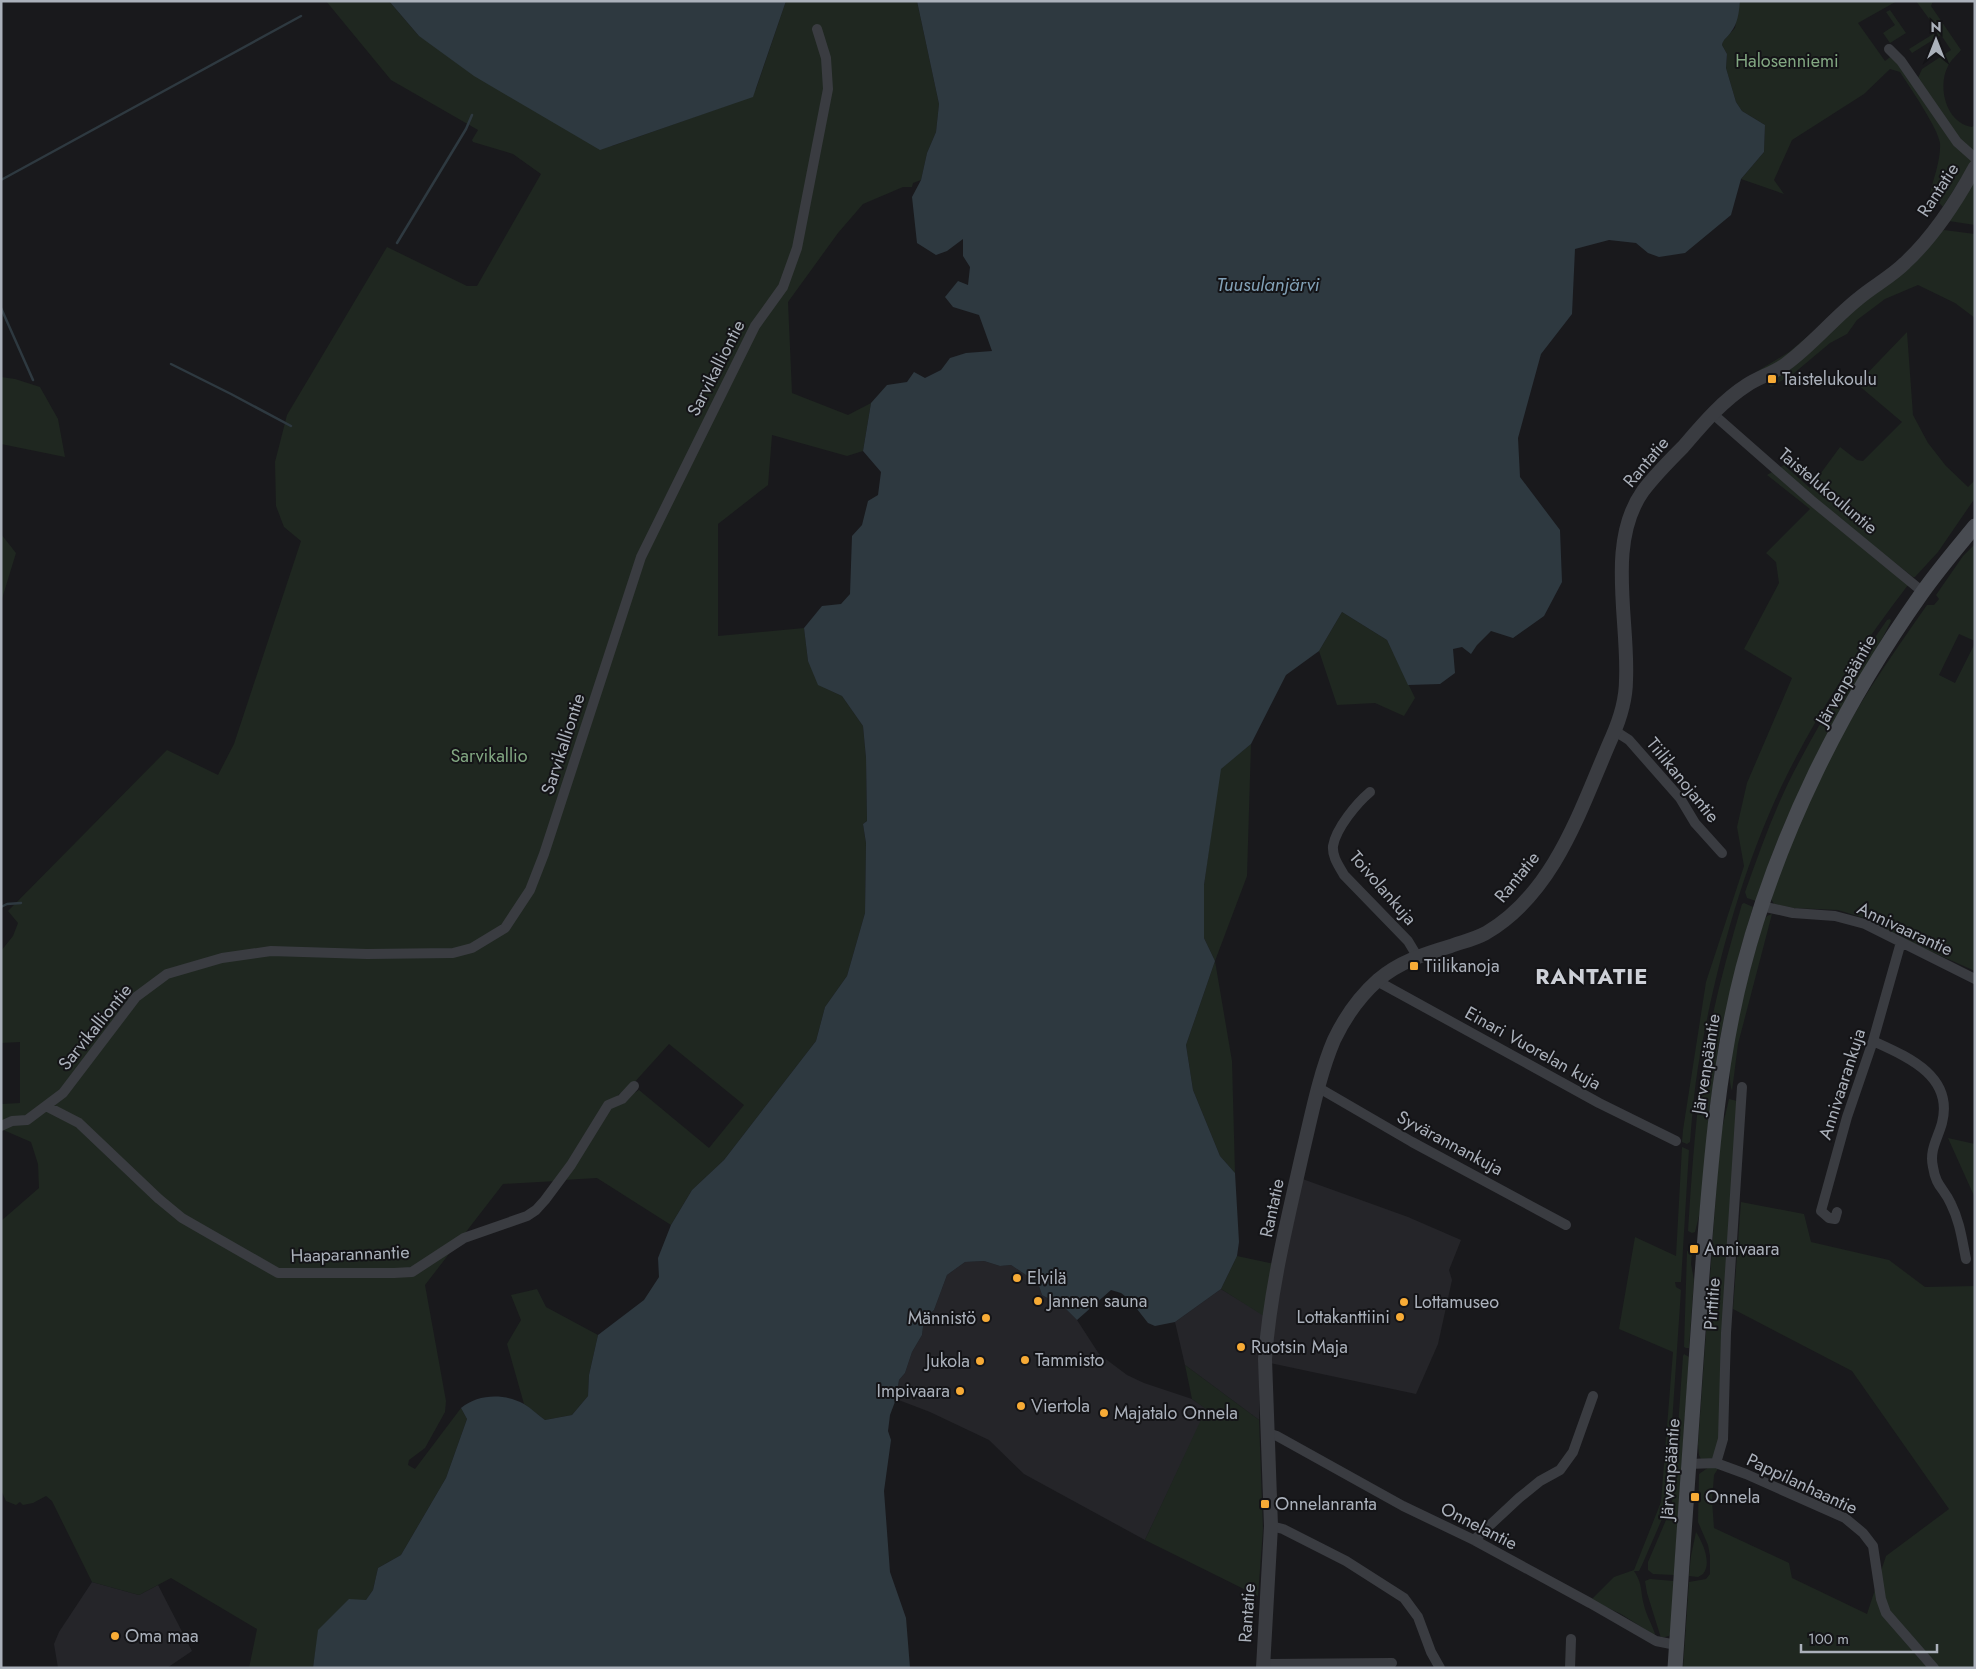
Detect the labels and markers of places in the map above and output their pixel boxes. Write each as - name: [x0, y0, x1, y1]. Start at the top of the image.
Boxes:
- place label: Taistelukoulu: [1782, 366, 1877, 392]
- marker: Taistelukoulu: [1766, 373, 1778, 385]
- place label: Tiilikanoja: [1424, 953, 1500, 979]
- marker: Tiilikanoja: [1408, 960, 1420, 972]
- place label: Annivaara: [1704, 1236, 1780, 1262]
- marker: Annivaara: [1688, 1243, 1700, 1255]
- place label: Elvilä: [1027, 1265, 1067, 1291]
- marker: Elvilä: [1011, 1272, 1023, 1284]
- place label: Jannen sauna: [1046, 1288, 1147, 1314]
- place label: Lottamuseo: [1414, 1289, 1499, 1315]
- marker: Jannen sauna: [1032, 1295, 1044, 1307]
- marker: Lottamuseo: [1398, 1296, 1410, 1308]
- place label: Lottakanttiini: [1297, 1304, 1390, 1330]
- place label: Männistö: [908, 1305, 976, 1331]
- marker: Lottakanttiini: [1394, 1311, 1406, 1323]
- marker: Männistö: [980, 1312, 992, 1324]
- place label: Ruotsin Maja: [1251, 1334, 1348, 1360]
- marker: Ruotsin Maja: [1235, 1341, 1247, 1353]
- place label: Tammisto: [1035, 1347, 1105, 1373]
- place label: Jukola: [924, 1348, 970, 1374]
- marker: Tammisto: [1019, 1354, 1031, 1366]
- marker: Jukola: [974, 1355, 986, 1367]
- place label: Impivaara: [877, 1378, 950, 1404]
- marker: Impivaara: [954, 1385, 966, 1397]
- place label: Viertola: [1031, 1393, 1090, 1419]
- marker: Viertola: [1015, 1400, 1027, 1412]
- place label: Majatalo Onnela: [1114, 1400, 1238, 1426]
- marker: Majatalo Onnela: [1098, 1407, 1110, 1419]
- place label: Onnela: [1705, 1484, 1760, 1510]
- place label: Onnelanranta: [1275, 1491, 1377, 1517]
- marker: Onnela: [1689, 1491, 1701, 1503]
- marker: Onnelanranta: [1259, 1498, 1271, 1510]
- place label: Oma maa: [125, 1623, 199, 1649]
- marker: Oma maa: [109, 1630, 121, 1642]

